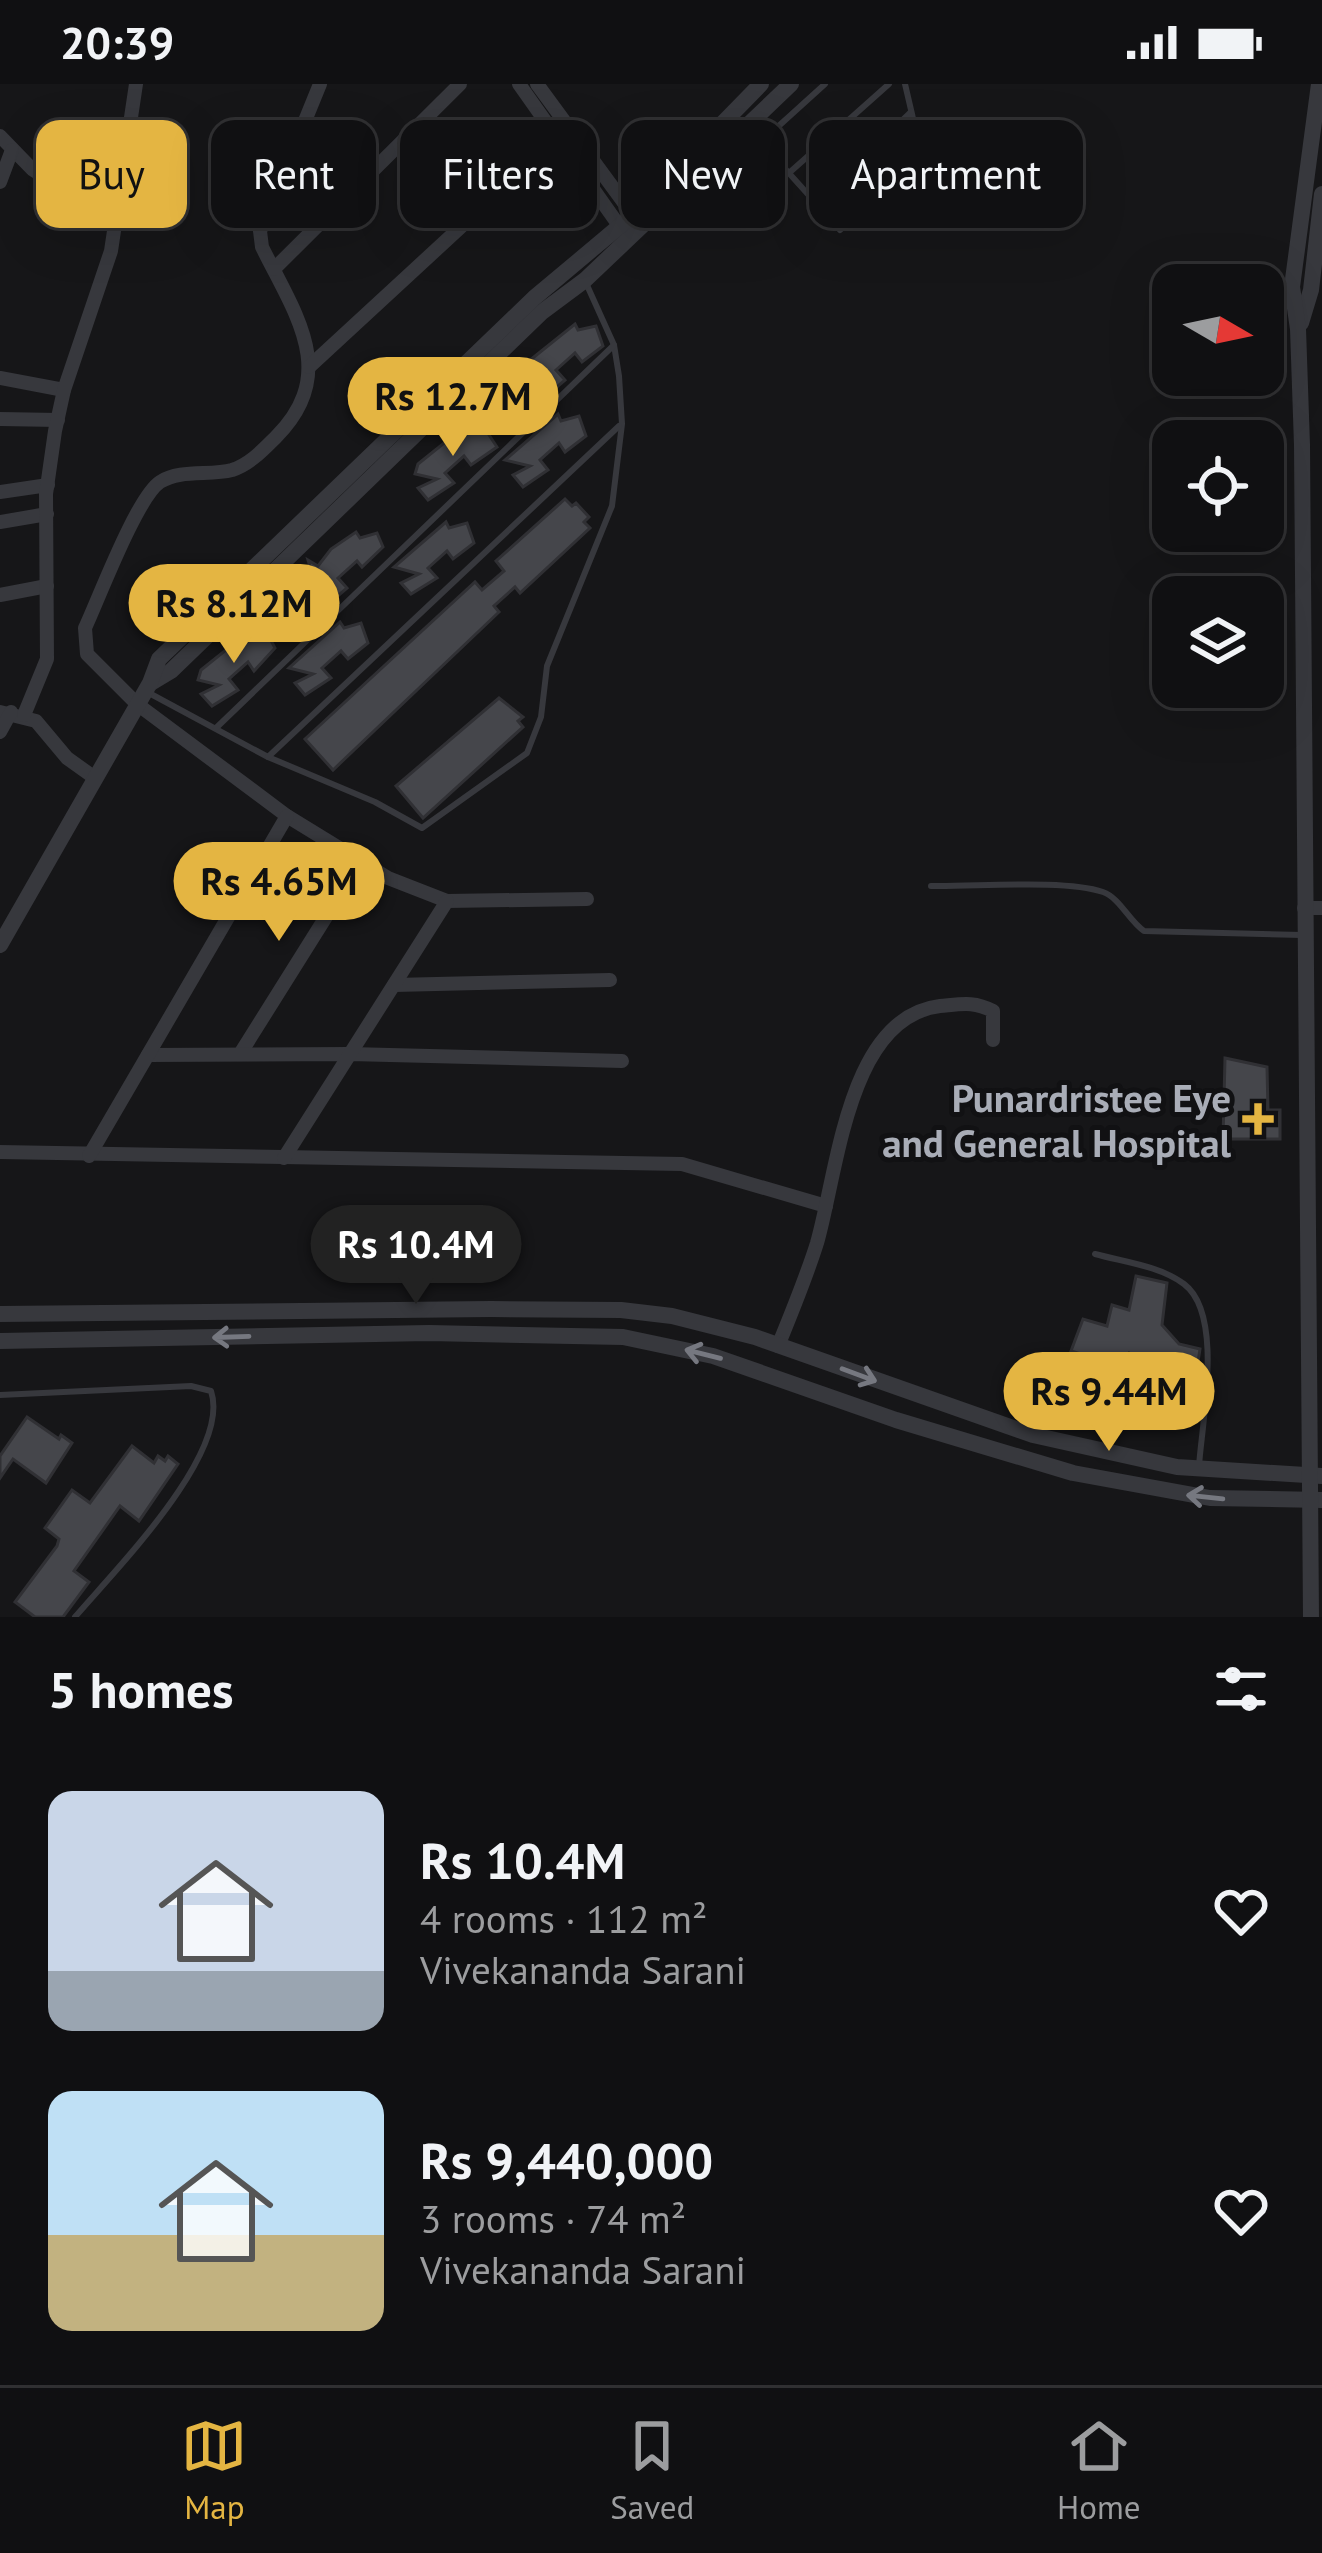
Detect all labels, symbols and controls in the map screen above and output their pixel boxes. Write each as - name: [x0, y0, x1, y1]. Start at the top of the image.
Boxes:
- text: 20:39: [60, 13, 174, 71]
- chip: Buy: [36, 120, 187, 228]
- chip: Rent: [211, 120, 376, 228]
- chip: Filters: [400, 120, 597, 228]
- chip: New: [621, 120, 785, 228]
- chip: Apartment: [809, 120, 1083, 228]
- north arrow: [1152, 264, 1284, 396]
- map controls: [1152, 264, 1284, 708]
- pin: Rs 12.7M: [329, 357, 577, 459]
- text: Rs 12.7M: [375, 370, 531, 421]
- button: locate: [1152, 420, 1284, 552]
- pin: Rs 8.12M: [110, 564, 358, 666]
- button: layers: [1152, 576, 1284, 708]
- text: Rs 8.12M: [156, 577, 312, 628]
- pin: Rs 4.65M: [155, 842, 403, 944]
- text: Rs 4.65M: [201, 855, 357, 906]
- place label: Punardristee Eye and General Hospital: [882, 1072, 1232, 1168]
- marker: Punardristee Eye and General Hospital: [1242, 1103, 1274, 1135]
- pin: Rs 10.4M: [292, 1205, 540, 1307]
- text: Rs 10.4M: [338, 1218, 494, 1269]
- one-way arrow: [212, 1326, 251, 1349]
- one-way arrow: [685, 1342, 723, 1364]
- pin: Rs 9.44M: [985, 1352, 1233, 1454]
- text: Rs 9.44M: [1031, 1365, 1187, 1416]
- one-way arrow: [840, 1366, 877, 1387]
- one-way arrow: [1186, 1485, 1225, 1508]
- text: 5 homes: [48, 1656, 234, 1722]
- icon: filters: [1208, 1656, 1274, 1722]
- text: Rs 10.4M: [420, 1827, 625, 1893]
- icon: home: [144, 1839, 288, 1983]
- icon: heart: [1208, 1878, 1274, 1944]
- text: 4 rooms · 112 m²: [420, 1893, 707, 1944]
- text: Vivekananda Sarani: [420, 1944, 746, 1995]
- text: Rs 9,440,000: [420, 2127, 713, 2193]
- icon: home: [144, 2139, 288, 2283]
- icon: heart: [1208, 2178, 1274, 2244]
- text: 3 rooms · 74 m²: [420, 2193, 686, 2244]
- text: Vivekananda Sarani: [420, 2244, 746, 2295]
- tab: Map: [181, 2413, 247, 2528]
- tab: Saved: [610, 2413, 694, 2528]
- tab: Home: [1057, 2413, 1141, 2528]

